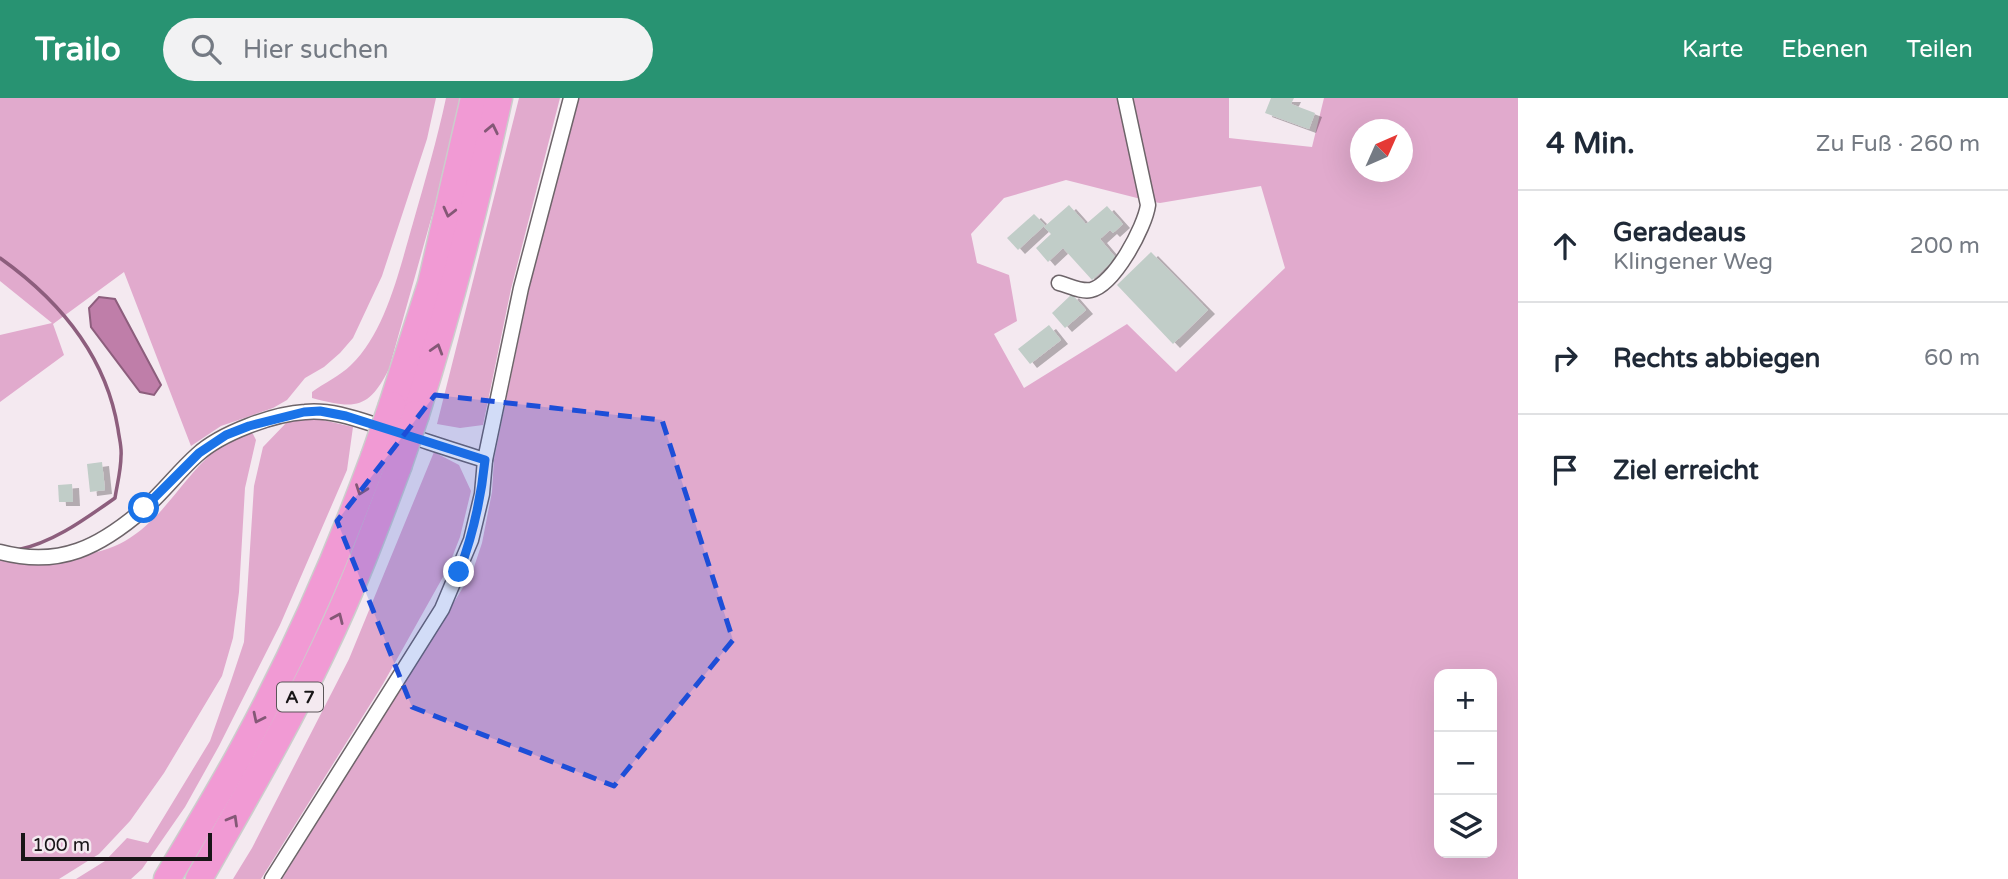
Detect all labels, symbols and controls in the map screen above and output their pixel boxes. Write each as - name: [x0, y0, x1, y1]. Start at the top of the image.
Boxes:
- search box: [163, 18, 653, 81]
- text: Trailo: [35, 30, 121, 69]
- icon: search: [187, 30, 225, 68]
- text: Hier suchen: [243, 34, 389, 65]
- text: Karte: [1682, 35, 1743, 64]
- text: Ebenen: [1781, 35, 1868, 64]
- text: Teilen: [1906, 35, 1973, 64]
- north arrow: [1350, 119, 1413, 182]
- one-way arrow: [484, 123, 499, 135]
- text: 4 Min.: [1546, 125, 1635, 162]
- text: Zu Fuß · 260 m: [1816, 130, 1980, 158]
- one-way arrow: [443, 206, 457, 218]
- text: Geradeaus: [1613, 217, 1746, 248]
- icon: ahead: [1546, 227, 1584, 265]
- text: 200 m: [1910, 232, 1980, 260]
- text: Klingener Weg: [1613, 248, 1773, 276]
- icon: right: [1546, 339, 1584, 377]
- one-way arrow: [428, 343, 443, 355]
- text: Rechts abbiegen: [1613, 343, 1820, 374]
- text: 60 m: [1924, 344, 1980, 372]
- icon: arrive: [1546, 451, 1584, 489]
- text: Ziel erreicht: [1613, 455, 1759, 486]
- one-way arrow: [356, 483, 370, 495]
- route start: [128, 492, 159, 523]
- route end: [443, 556, 474, 587]
- one-way arrow: [329, 613, 343, 625]
- map controls: [1434, 669, 1497, 858]
- button: +: [1434, 669, 1497, 732]
- road number: A 7: [277, 682, 323, 712]
- one-way arrow: [253, 711, 267, 723]
- button: −: [1434, 732, 1497, 795]
- button: layers: [1434, 795, 1497, 858]
- one-way arrow: [225, 814, 238, 827]
- scale bar: [21, 830, 212, 862]
- text: 100 m: [32, 834, 90, 856]

